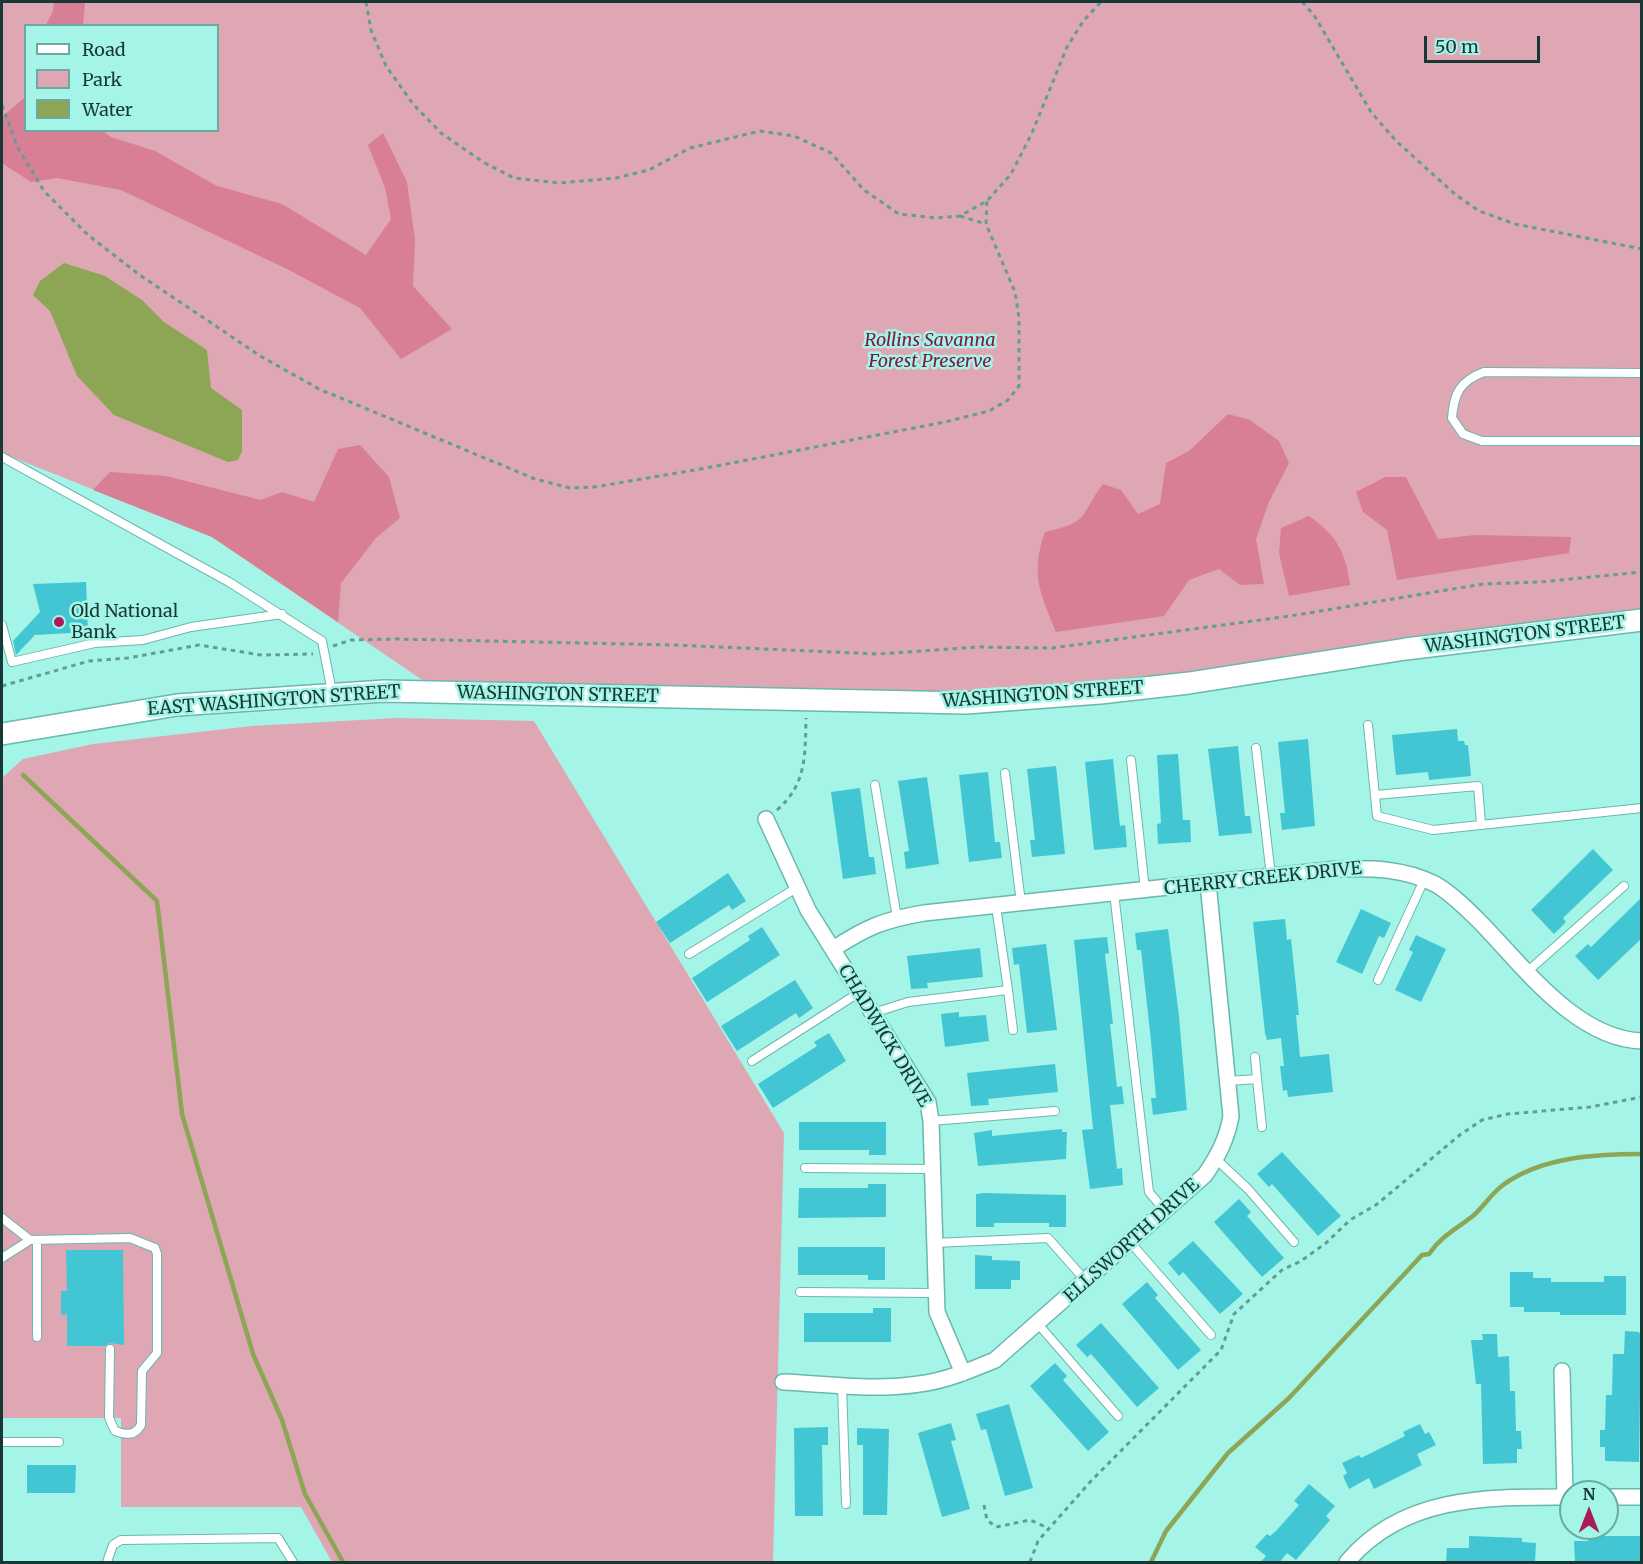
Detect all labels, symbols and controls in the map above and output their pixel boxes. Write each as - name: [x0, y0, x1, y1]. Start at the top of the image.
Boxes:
- legend: [24, 24, 219, 132]
- scale bar: [1427, 24, 1542, 62]
- text: 50 m: [1435, 35, 1479, 58]
- text: Road: [82, 38, 126, 61]
- text: Park: [82, 68, 122, 91]
- text: Water: [82, 98, 133, 121]
- park label: Rollins Savanna Forest Preserve: [864, 330, 996, 372]
- place label: Old National Bank: [71, 601, 178, 644]
- street label: WASHINGTON STREET: [1424, 612, 1626, 658]
- marker: Old National Bank: [52, 615, 66, 629]
- street label: WASHINGTON STREET: [942, 677, 1144, 713]
- street label: EAST WASHINGTON STREET: [147, 681, 401, 721]
- street label: WASHINGTON STREET: [457, 682, 659, 708]
- street label: CHERRY CREEK DRIVE: [1163, 858, 1363, 900]
- street label: CHADWICK DRIVE: [833, 961, 935, 1111]
- street label: ELLSWORTH DRIVE: [1060, 1175, 1204, 1307]
- north arrow: [1559, 1480, 1619, 1540]
- text: N: [1583, 1484, 1595, 1504]

